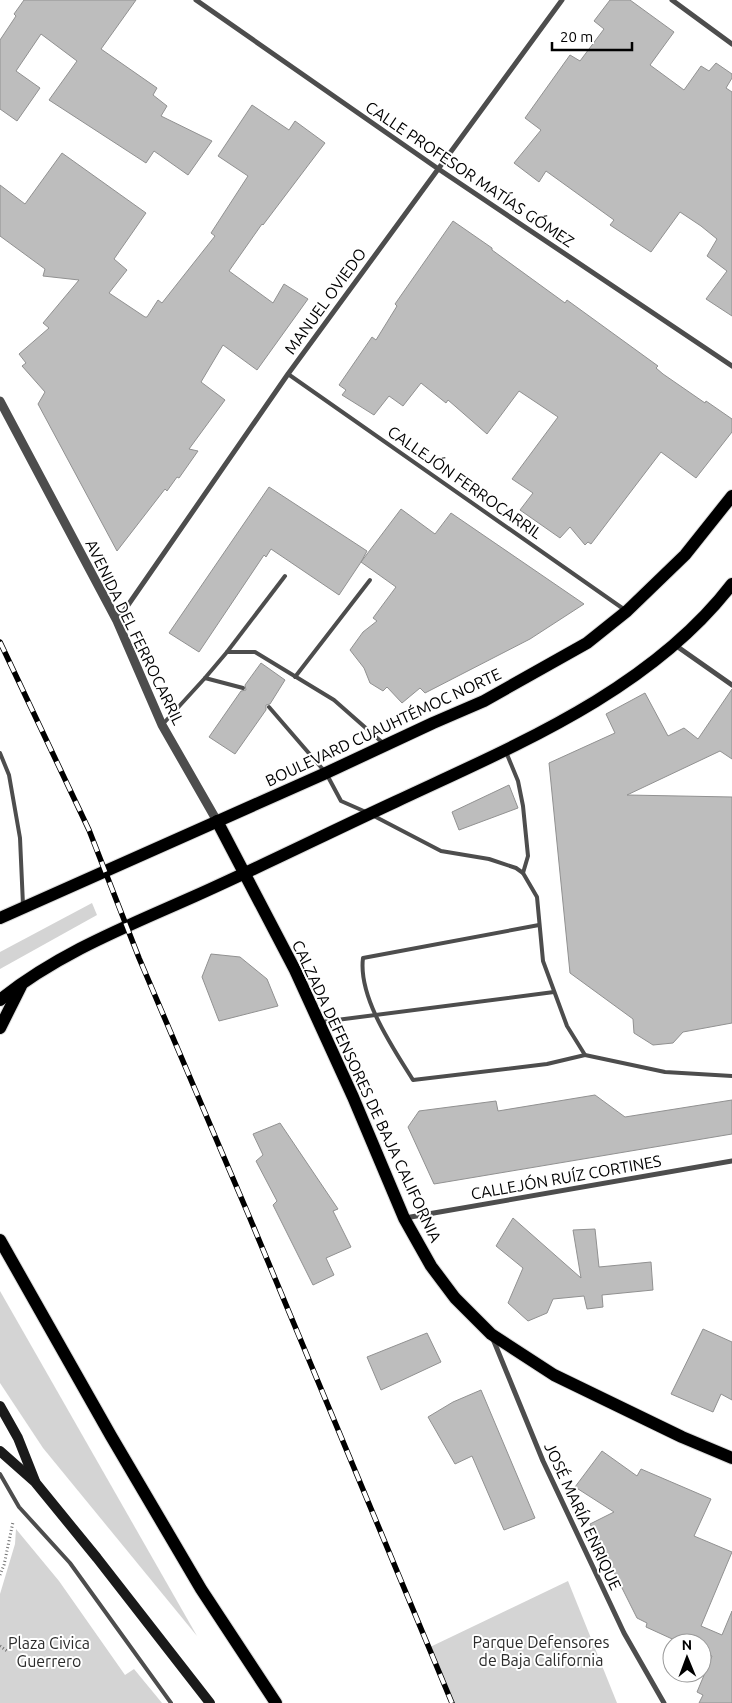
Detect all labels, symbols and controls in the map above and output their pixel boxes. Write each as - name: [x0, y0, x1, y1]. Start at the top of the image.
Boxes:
- scale bar: [552, 20, 632, 52]
- text: 20 m: [560, 28, 593, 45]
- street label: CALLE PROFESOR MATÍAS GÓMEZ: [362, 96, 579, 251]
- street label: MANUEL OVIEDO: [281, 244, 369, 358]
- street label: CALLEJÓN FERROCARRIL: [384, 421, 546, 542]
- street label: AVENIDA DEL FERROCARRIL: [82, 536, 188, 728]
- street label: BOULEVARD CUAUHTÉMOC NORTE: [262, 663, 504, 790]
- street label: CALZADA DEFENSORES DE BAJA CALIFORNIA: [289, 937, 445, 1245]
- street label: CALLEJÓN RUÍZ CORTINES: [469, 1149, 663, 1203]
- street label: JOSÉ MARÍA ENRIQUE: [541, 1439, 627, 1593]
- park label: Parque Defensores de Baja California: [473, 1633, 610, 1669]
- north arrow: [662, 1633, 712, 1683]
- park label: Plaza Civica Guerrero: [8, 1634, 90, 1670]
- text: N: [681, 1637, 692, 1653]

